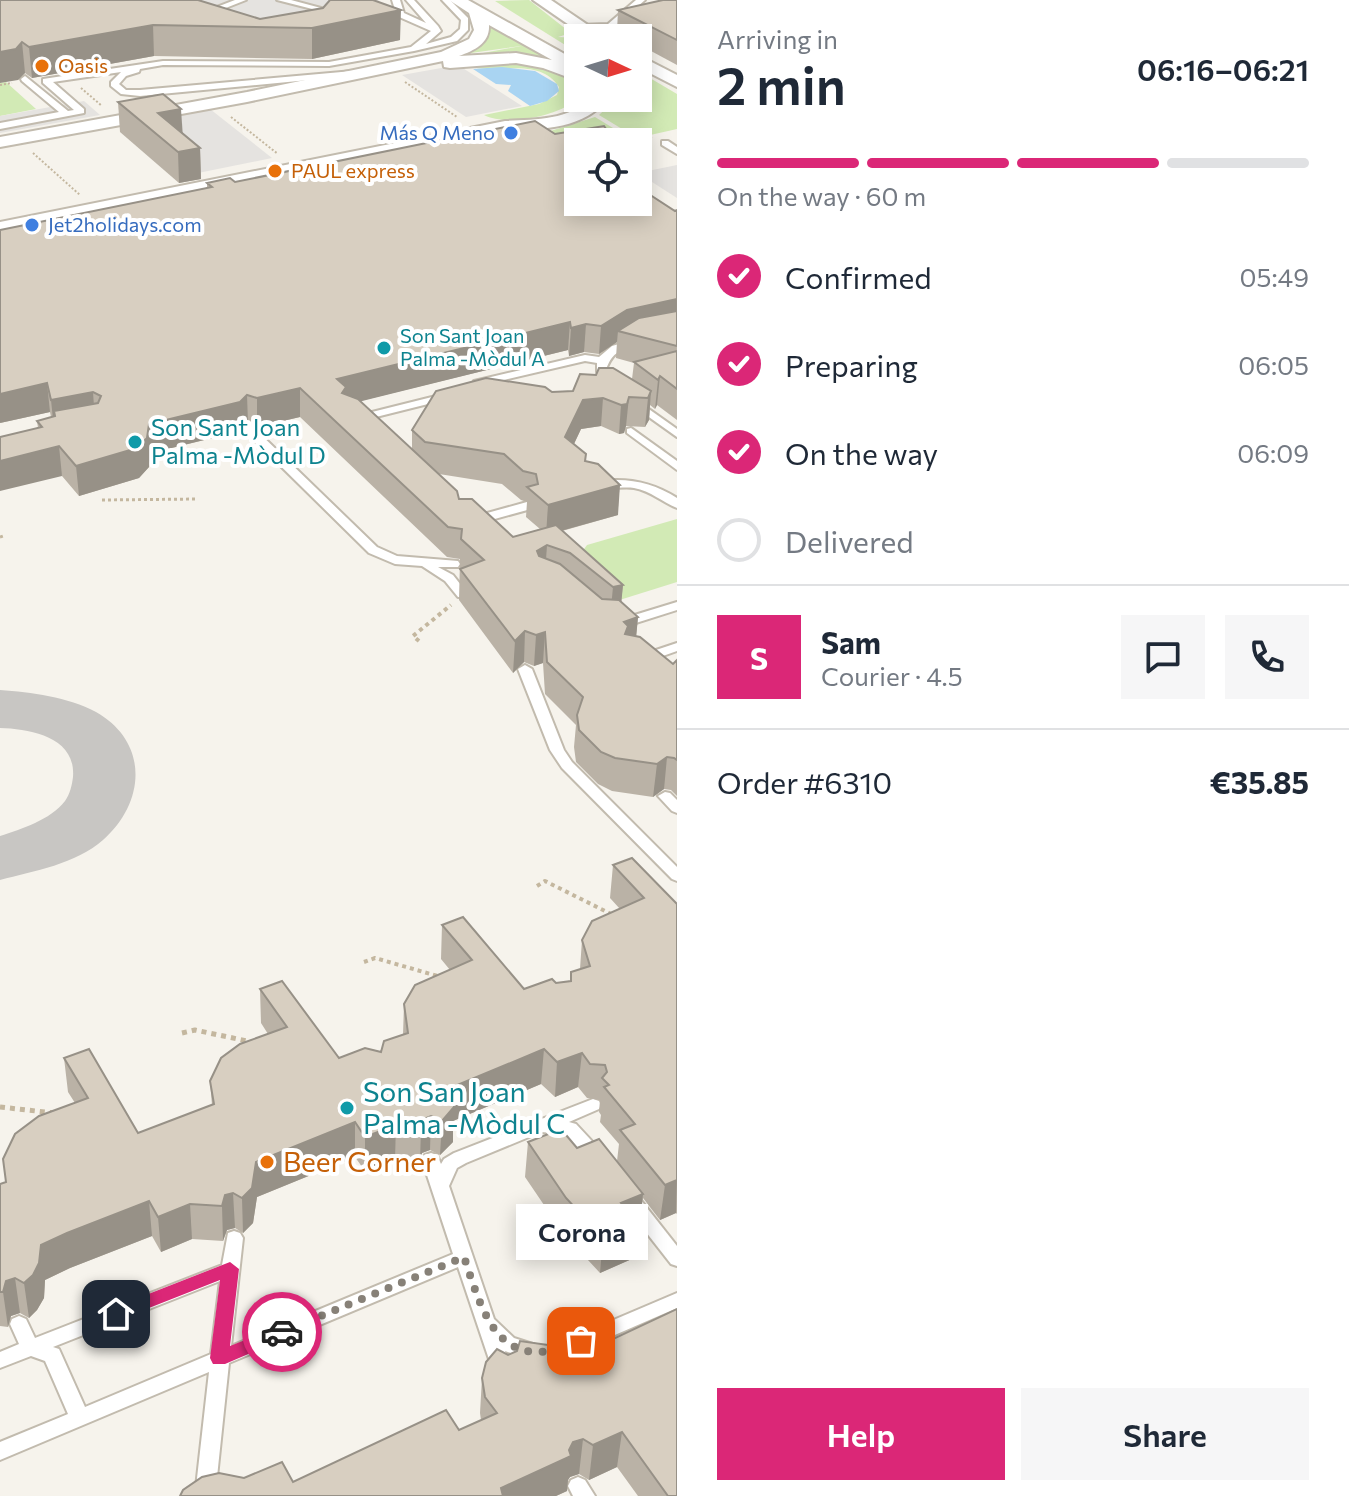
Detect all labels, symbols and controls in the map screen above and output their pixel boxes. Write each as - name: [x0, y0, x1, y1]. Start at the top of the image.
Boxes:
- text: Arriving in: [717, 23, 838, 54]
- north arrow: [564, 24, 652, 112]
- map controls: [564, 24, 652, 216]
- text: 06:16–06:21: [1137, 50, 1309, 87]
- text: 2 min: [717, 52, 846, 116]
- place label: Oasis: [58, 53, 108, 77]
- marker: Oasis: [33, 57, 51, 75]
- place label: Más Q Meno: [380, 120, 495, 144]
- marker: Más Q Meno: [502, 124, 520, 142]
- button: locate: [564, 128, 652, 216]
- place label: PAUL express: [291, 158, 415, 182]
- marker: PAUL express: [266, 162, 284, 180]
- text: On the way · 60 m: [717, 180, 926, 211]
- place label: Jet2holidays.com: [48, 212, 202, 236]
- marker: Jet2holidays.com: [23, 216, 41, 234]
- icon: check: [717, 254, 761, 298]
- text: Confirmed: [785, 258, 932, 295]
- text: 05:49: [1240, 261, 1309, 292]
- place label: Son Sant Joan Palma -Mòdul A: [400, 323, 545, 370]
- marker: Son Sant Joan Palma -Mòdul A: [375, 339, 393, 357]
- icon: check: [717, 342, 761, 386]
- text: Preparing: [785, 346, 918, 383]
- text: 06:05: [1238, 349, 1309, 380]
- place label: Son Sant Joan Palma -Mòdul D: [151, 412, 326, 469]
- icon: check: [717, 430, 761, 474]
- marker: Son Sant Joan Palma -Mòdul D: [126, 433, 144, 451]
- text: On the way: [785, 434, 938, 471]
- text: 06:09: [1237, 437, 1309, 468]
- text: Delivered: [785, 522, 914, 559]
- button: chat: [1121, 615, 1205, 699]
- button: phone: [1225, 615, 1309, 699]
- text: Sam: [821, 623, 881, 660]
- text: S: [750, 639, 768, 676]
- text: Courier · 4.5: [821, 660, 963, 691]
- text: Order #6310: [717, 763, 892, 800]
- text: €35.85: [1210, 763, 1309, 800]
- place label: Son San Joan Palma -Mòdul C: [363, 1074, 565, 1140]
- marker: Son San Joan Palma -Mòdul C: [338, 1099, 356, 1117]
- place label: Beer Corner: [283, 1144, 436, 1178]
- marker: Beer Corner: [258, 1153, 276, 1171]
- callout: Corona: [515, 1205, 647, 1261]
- text: Corona: [538, 1216, 626, 1247]
- pin: [82, 1280, 150, 1348]
- icon: home: [94, 1292, 138, 1336]
- courier: [242, 1292, 322, 1372]
- pin: [547, 1307, 615, 1375]
- icon: car: [260, 1310, 304, 1354]
- icon: bag: [559, 1319, 603, 1363]
- button: Help: [717, 1388, 1005, 1480]
- button: Share: [1021, 1388, 1309, 1480]

